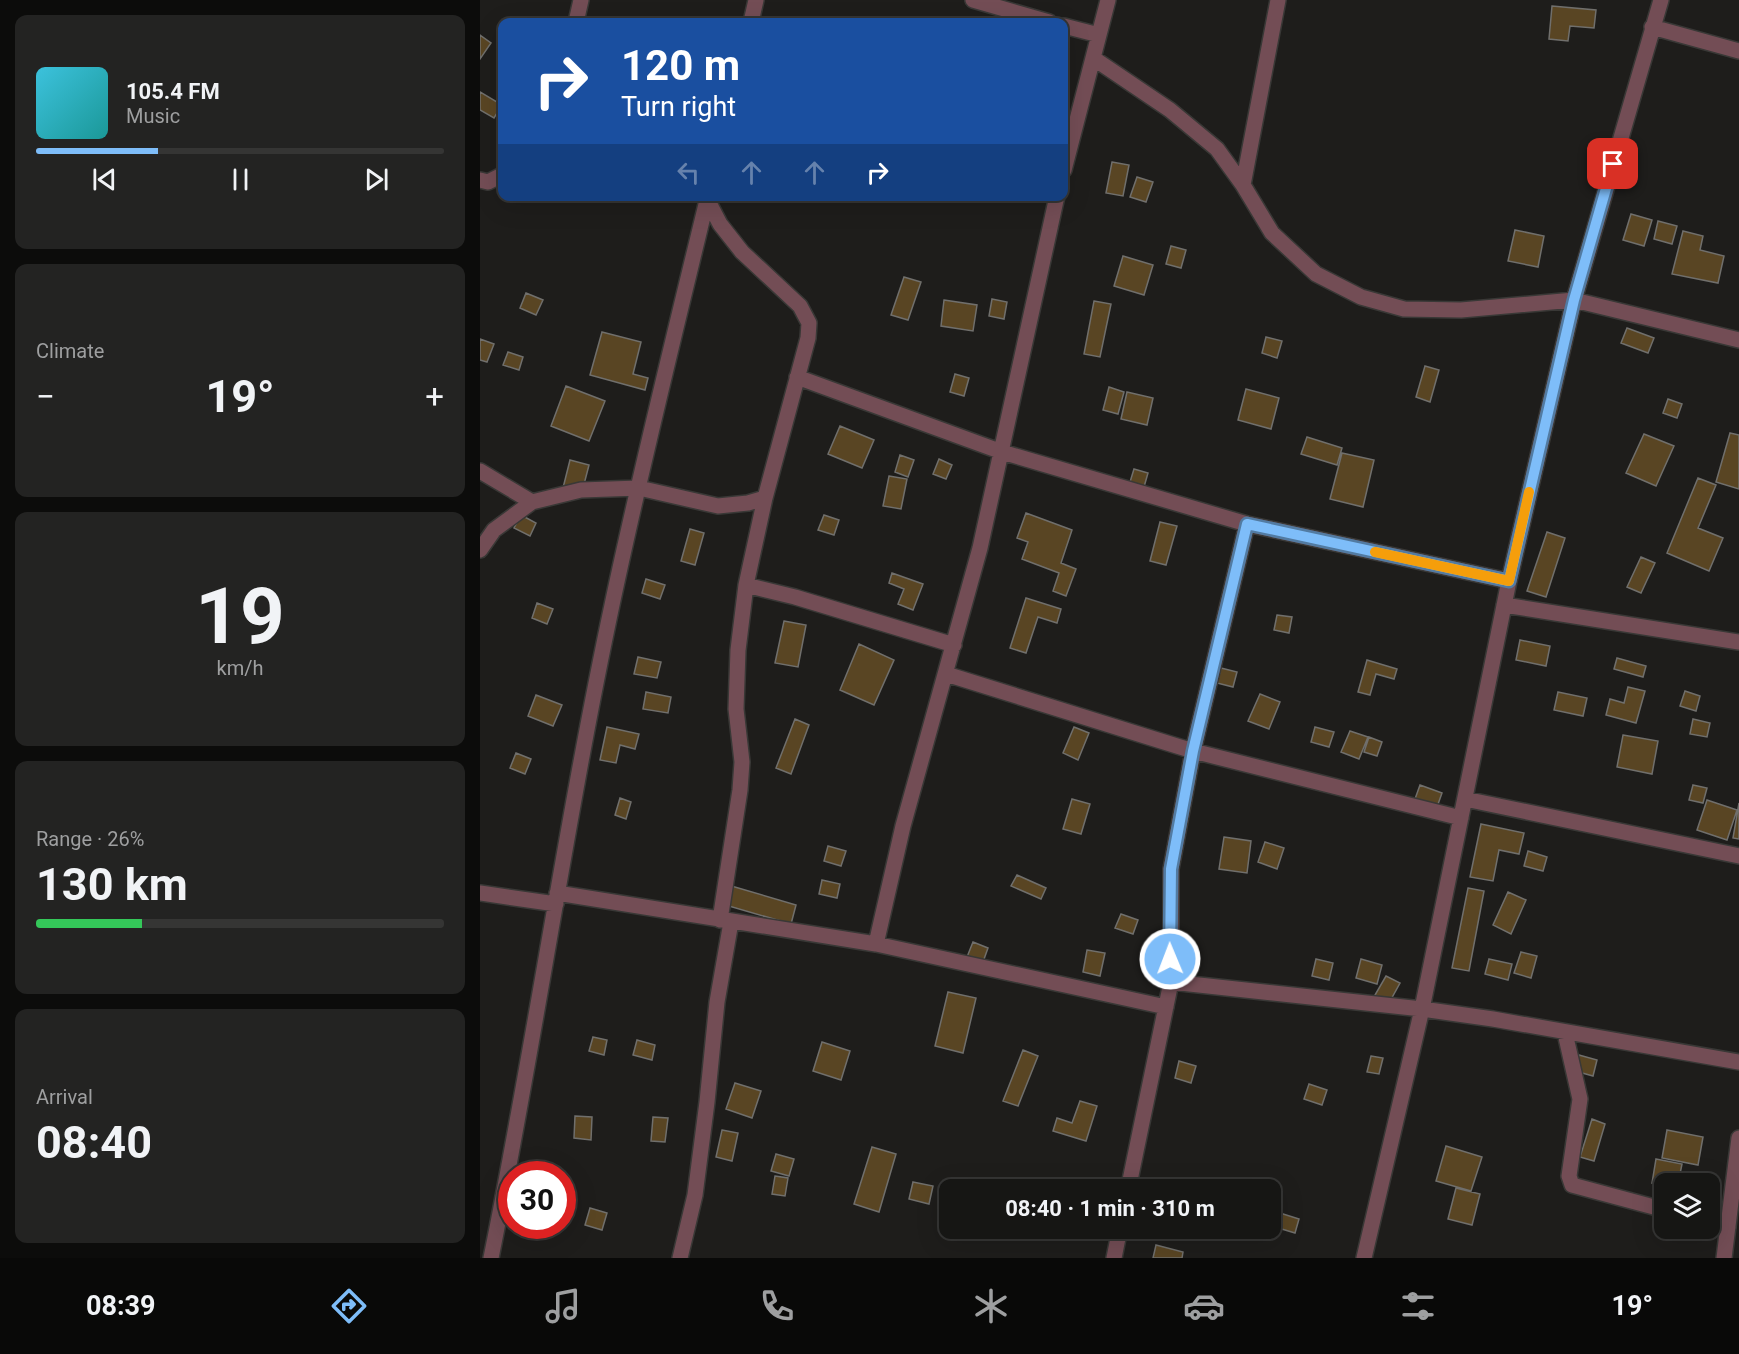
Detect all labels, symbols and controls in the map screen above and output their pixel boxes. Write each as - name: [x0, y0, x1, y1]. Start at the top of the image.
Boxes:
- text: 120 m: [621, 41, 740, 90]
- icon: right: [522, 42, 600, 120]
- text: 105.4 FM: [126, 79, 220, 104]
- text: Turn right: [621, 91, 736, 123]
- text: Music: [126, 104, 180, 128]
- pin: [1587, 138, 1638, 189]
- icon: arrive: [1596, 147, 1629, 180]
- icon: left: [672, 156, 705, 189]
- icon: ahead: [735, 156, 768, 189]
- icon: ahead: [798, 156, 831, 189]
- icon: right: [861, 156, 894, 189]
- icon: previous: [88, 163, 121, 196]
- icon: pause: [224, 163, 257, 196]
- icon: next: [360, 163, 393, 196]
- text: Climate: [36, 339, 104, 363]
- text: 19°: [205, 370, 275, 423]
- text: −: [36, 377, 55, 416]
- text: +: [425, 377, 444, 416]
- text: 19: [195, 571, 285, 662]
- text: km/h: [217, 656, 263, 680]
- text: Range · 26%: [36, 827, 144, 851]
- text: 130 km: [36, 858, 188, 911]
- position arrow: [1138, 927, 1202, 991]
- text: Arrival: [36, 1085, 93, 1109]
- text: 08:40: [36, 1116, 152, 1169]
- speed limit sign: 30: [498, 1161, 576, 1239]
- map controls: [1654, 1173, 1720, 1239]
- button: layers: [1654, 1173, 1720, 1239]
- text: 08:40 · 1 min · 310 m: [1005, 1196, 1215, 1221]
- icon: directions: [328, 1285, 370, 1327]
- icon: music: [542, 1285, 584, 1327]
- icon: phone: [756, 1285, 798, 1327]
- icon: climate: [970, 1285, 1012, 1327]
- icon: car: [1183, 1285, 1225, 1327]
- icon: filters: [1397, 1285, 1439, 1327]
- text: 08:39: [86, 1290, 156, 1322]
- text: 19°: [1611, 1290, 1653, 1322]

